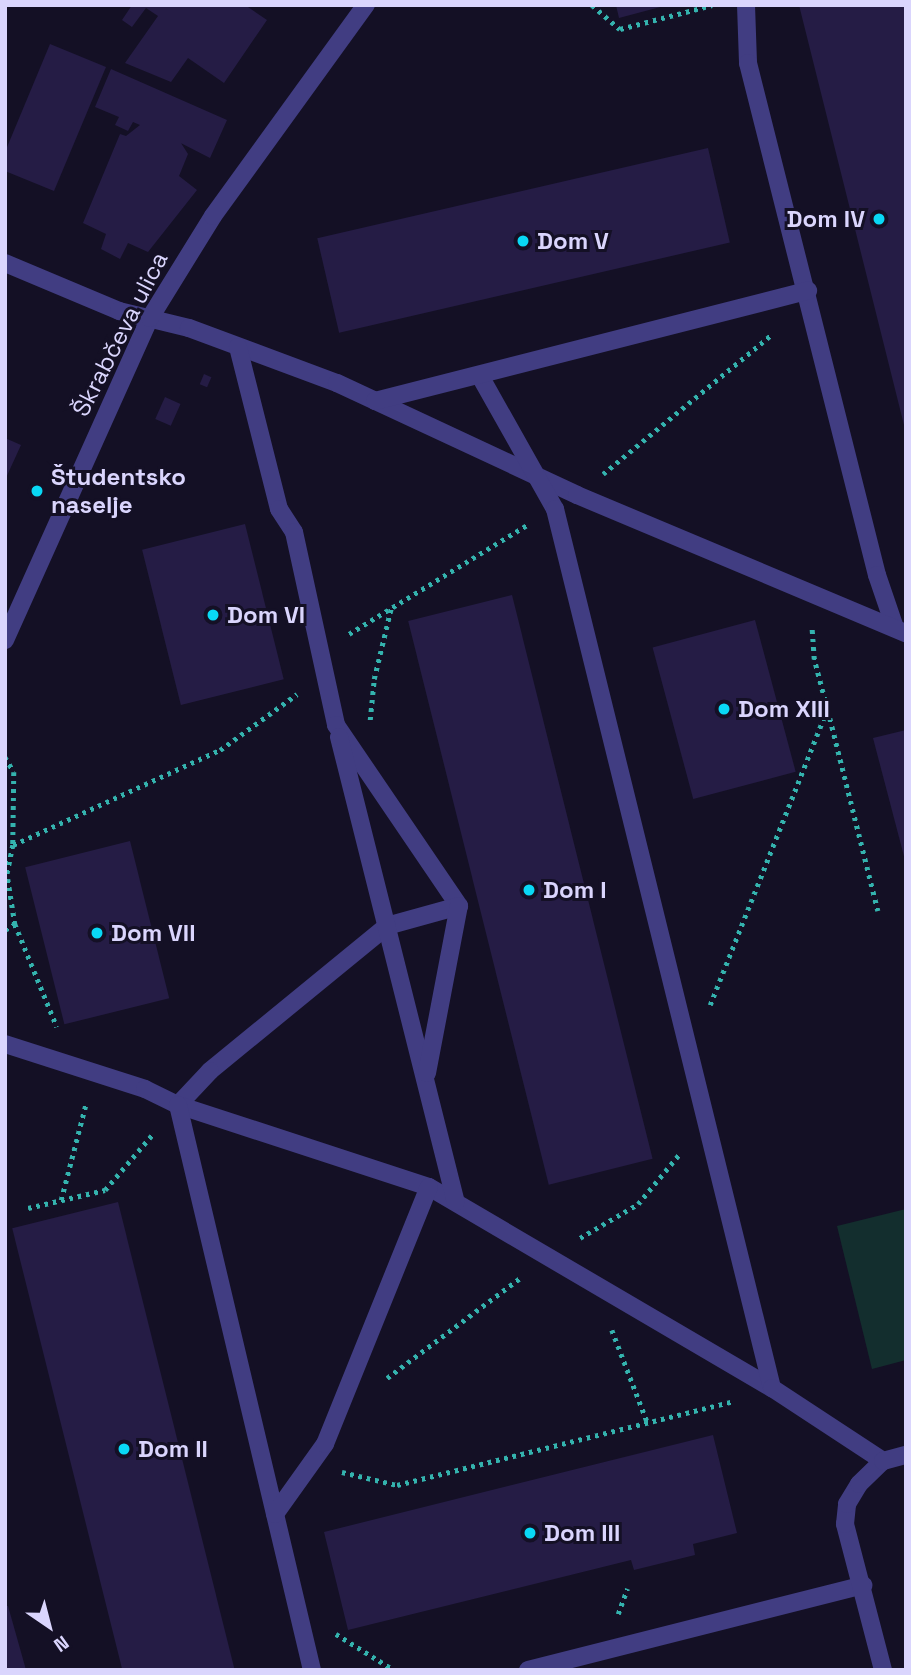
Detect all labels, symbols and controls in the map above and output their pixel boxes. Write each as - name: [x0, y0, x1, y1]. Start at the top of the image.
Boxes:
- place label: Dom IV: [787, 205, 865, 233]
- marker: Dom IV: [871, 211, 887, 227]
- place label: Dom V: [537, 227, 609, 255]
- marker: Dom V: [515, 233, 531, 249]
- street label: Škrabčeva ulica: [66, 247, 174, 421]
- place label: Študentsko naselje: [51, 463, 186, 519]
- marker: Študentsko naselje: [29, 483, 45, 499]
- place label: Dom VI: [227, 601, 305, 629]
- marker: Dom VI: [205, 607, 221, 623]
- place label: Dom XIII: [738, 695, 830, 723]
- marker: Dom XIII: [716, 701, 732, 717]
- place label: Dom I: [543, 876, 607, 904]
- marker: Dom I: [521, 882, 537, 898]
- place label: Dom VII: [111, 919, 196, 947]
- marker: Dom VII: [89, 925, 105, 941]
- place label: Dom II: [138, 1435, 208, 1463]
- marker: Dom II: [116, 1441, 132, 1457]
- place label: Dom III: [544, 1519, 620, 1547]
- marker: Dom III: [522, 1525, 538, 1541]
- north arrow: [14, 1591, 84, 1661]
- text: N: [49, 1630, 74, 1657]

